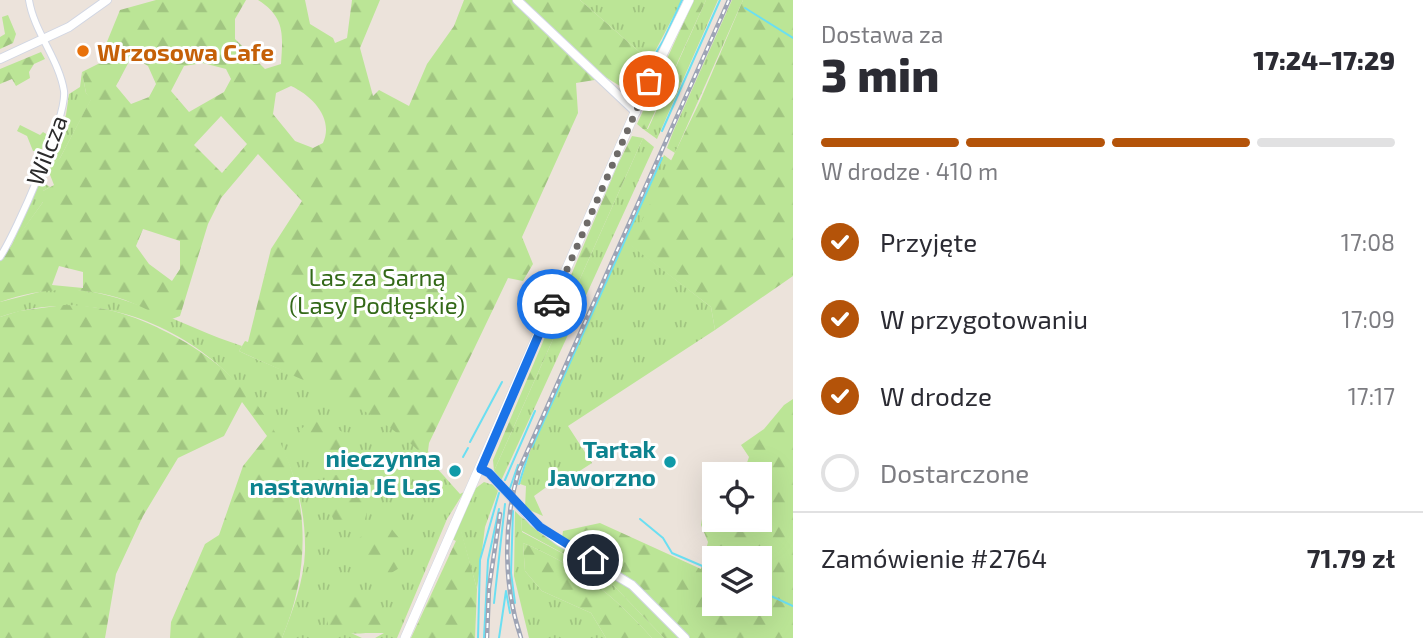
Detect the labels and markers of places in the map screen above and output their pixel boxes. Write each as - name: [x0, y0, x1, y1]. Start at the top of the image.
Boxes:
- place label: Wrzosowa Cafe: [97, 37, 274, 66]
- marker: Wrzosowa Cafe: [75, 43, 91, 59]
- pin: [619, 51, 679, 111]
- place label: Tartak Jaworzno: [547, 434, 657, 491]
- place label: nieczynna nastawnia JE Las: [250, 443, 441, 500]
- marker: Tartak Jaworzno: [662, 454, 678, 470]
- marker: nieczynna nastawnia JE Las: [447, 463, 463, 479]
- pin: [563, 530, 623, 590]

